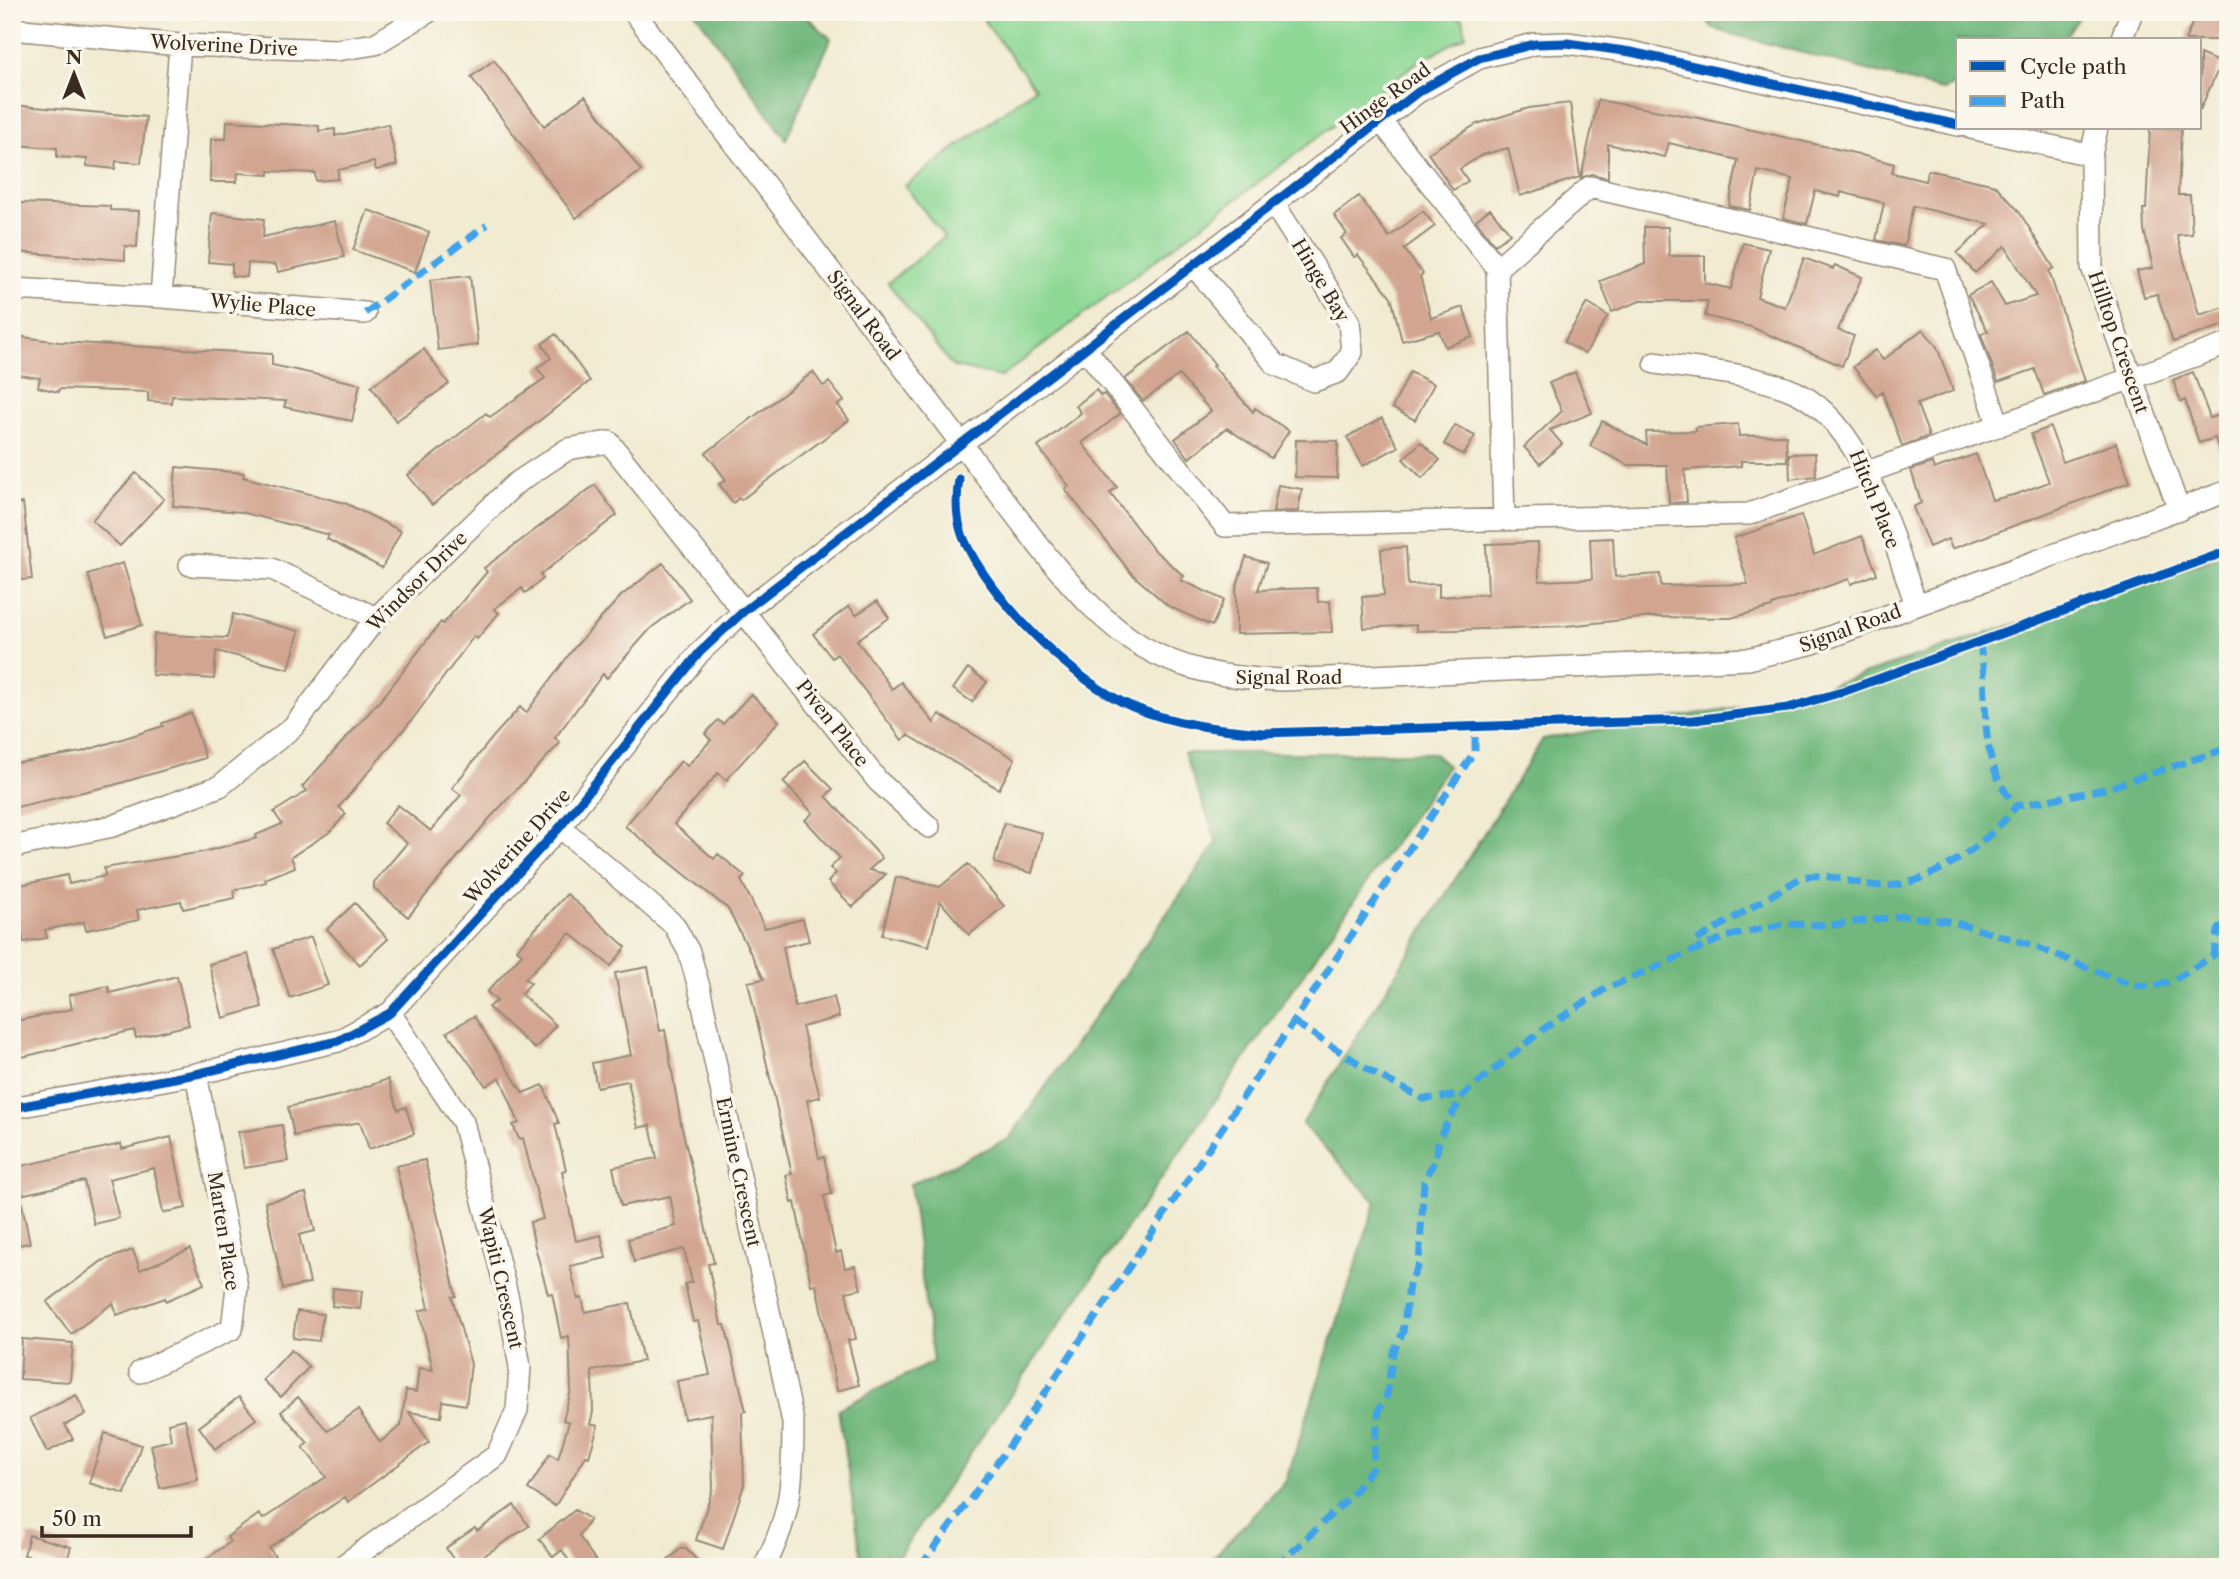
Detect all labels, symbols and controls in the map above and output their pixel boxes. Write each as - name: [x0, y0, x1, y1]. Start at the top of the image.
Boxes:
- street label: Wolverine Drive: [149, 30, 298, 61]
- north arrow: [38, 38, 108, 108]
- legend: [1956, 38, 2202, 130]
- text: N: [66, 46, 82, 69]
- text: Cycle path: [2020, 54, 2127, 79]
- street label: Hinge Road: [1335, 58, 1436, 139]
- text: Path: [2020, 88, 2065, 113]
- street label: Hinge Bay: [1287, 234, 1355, 326]
- street label: Signal Road: [822, 266, 905, 365]
- street label: Hilltop Crescent: [2083, 268, 2154, 417]
- street label: Wylie Place: [208, 289, 317, 322]
- street label: Hitch Place: [1844, 446, 1905, 552]
- street label: Windsor Drive: [362, 527, 472, 637]
- street label: Signal Road: [1796, 599, 1905, 658]
- street label: Signal Road: [1236, 666, 1343, 689]
- street label: Piven Place: [791, 675, 874, 771]
- street label: Wolverine Drive: [459, 784, 575, 910]
- street label: Ermine Crescent: [711, 1095, 766, 1249]
- street label: Marten Place: [203, 1170, 244, 1292]
- street label: Wapiti Crescent: [473, 1204, 528, 1351]
- scale bar: [42, 1495, 191, 1539]
- text: 50 m: [52, 1506, 102, 1531]

